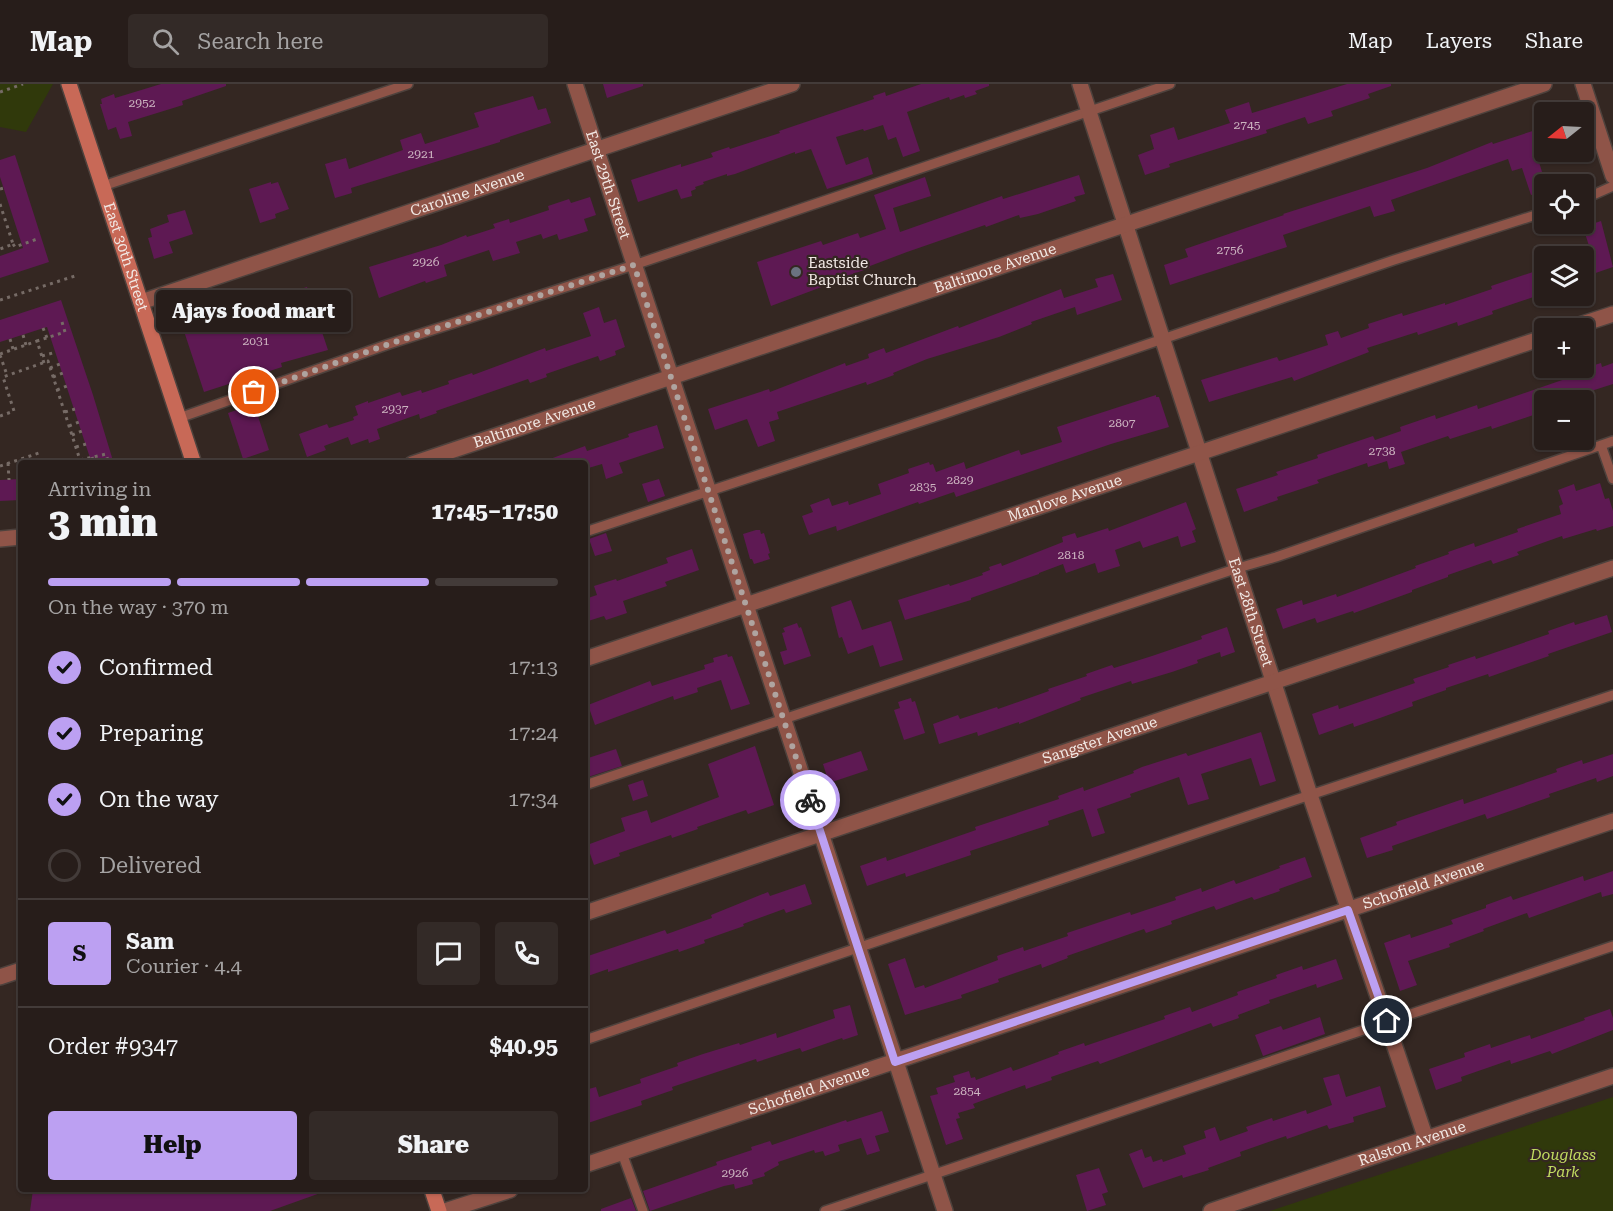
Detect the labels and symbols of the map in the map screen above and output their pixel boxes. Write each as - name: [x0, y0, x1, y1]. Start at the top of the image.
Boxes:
- house number: 2952: [129, 96, 156, 110]
- north arrow: [1534, 102, 1594, 162]
- house number: 2745: [1234, 118, 1261, 132]
- street label: East 29th Street: [582, 128, 634, 242]
- house number: 2921: [408, 147, 435, 161]
- street label: Caroline Avenue: [408, 165, 527, 220]
- street label: East 30th Street: [100, 200, 152, 314]
- street label: Baltimore Avenue: [932, 239, 1059, 297]
- house number: 2756: [1217, 243, 1244, 257]
- place label: Eastside Baptist Church: [808, 254, 917, 289]
- house number: 2926: [413, 255, 440, 269]
- marker: Eastside Baptist Church: [789, 265, 803, 279]
- callout: Ajays food mart: [156, 290, 352, 332]
- house number: 2031: [243, 334, 270, 348]
- pin: [228, 366, 279, 417]
- street label: Baltimore Avenue: [471, 394, 598, 452]
- house number: 2937: [382, 402, 409, 416]
- house number: 2807: [1109, 416, 1136, 430]
- house number: 2738: [1369, 444, 1396, 458]
- street label: Manlove Avenue: [1005, 471, 1124, 526]
- house number: 2829: [947, 473, 974, 487]
- house number: 2835: [910, 480, 937, 494]
- house number: 2818: [1058, 548, 1085, 562]
- street label: East 28th Street: [1225, 555, 1277, 669]
- street label: Sangster Avenue: [1040, 713, 1160, 768]
- courier: [780, 770, 840, 830]
- street label: Schofield Avenue: [1360, 856, 1486, 913]
- pin: [1361, 995, 1412, 1046]
- street label: Schofield Avenue: [746, 1061, 872, 1119]
- house number: 2854: [954, 1084, 981, 1098]
- street label: Ralston Avenue: [1356, 1117, 1468, 1170]
- park label: Douglass Park: [1529, 1146, 1596, 1181]
- house number: 2926: [722, 1166, 749, 1180]

